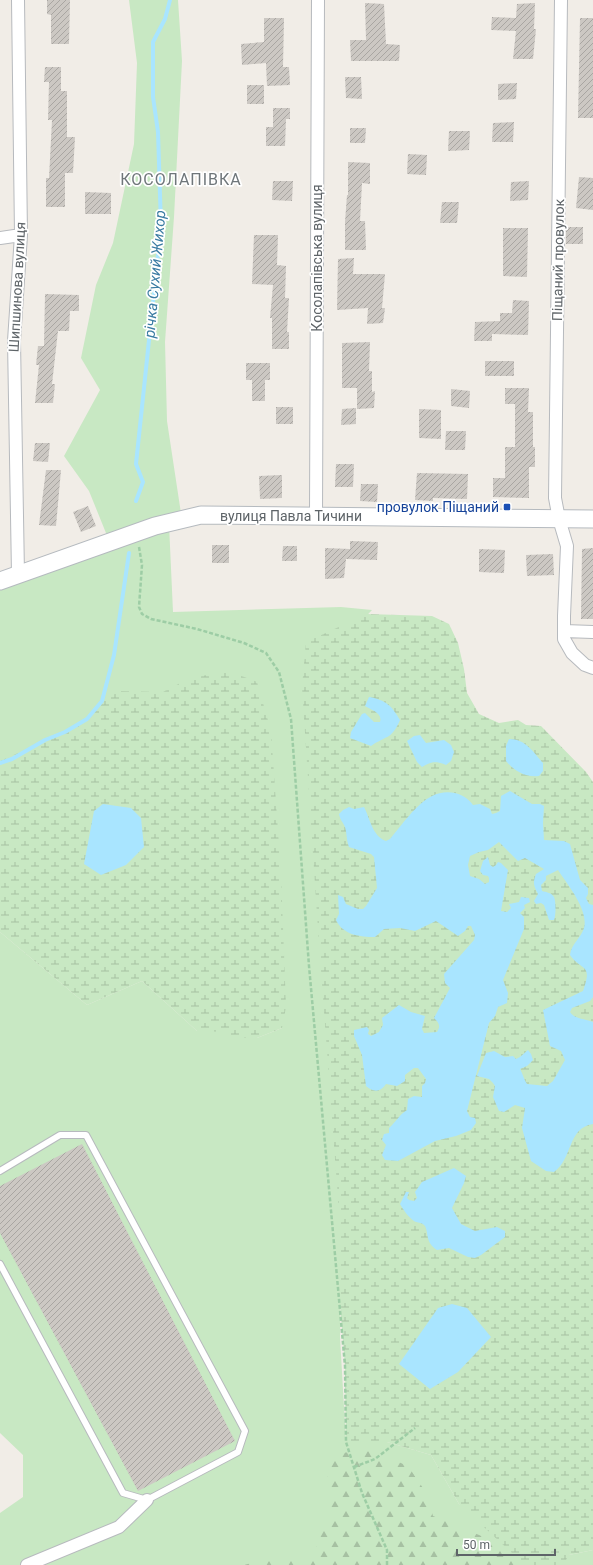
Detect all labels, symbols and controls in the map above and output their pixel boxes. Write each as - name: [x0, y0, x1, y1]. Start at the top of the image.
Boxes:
- district label: КОСОЛАПІВКА: [120, 170, 242, 189]
- street label: Косолапівська вулиця: [309, 184, 325, 332]
- street label: Піщаний провулок: [549, 198, 567, 321]
- water label: річка Сухий Жихор: [140, 209, 170, 340]
- street label: Шипшинова вулиця: [6, 221, 28, 353]
- place label: провулок Піщаний: [377, 499, 499, 515]
- marker: провулок Піщаний: [502, 502, 512, 512]
- street label: вулиця Павла Тичини: [220, 508, 362, 524]
- scale bar: [457, 1531, 555, 1557]
- text: 50 m: [463, 1538, 490, 1552]

